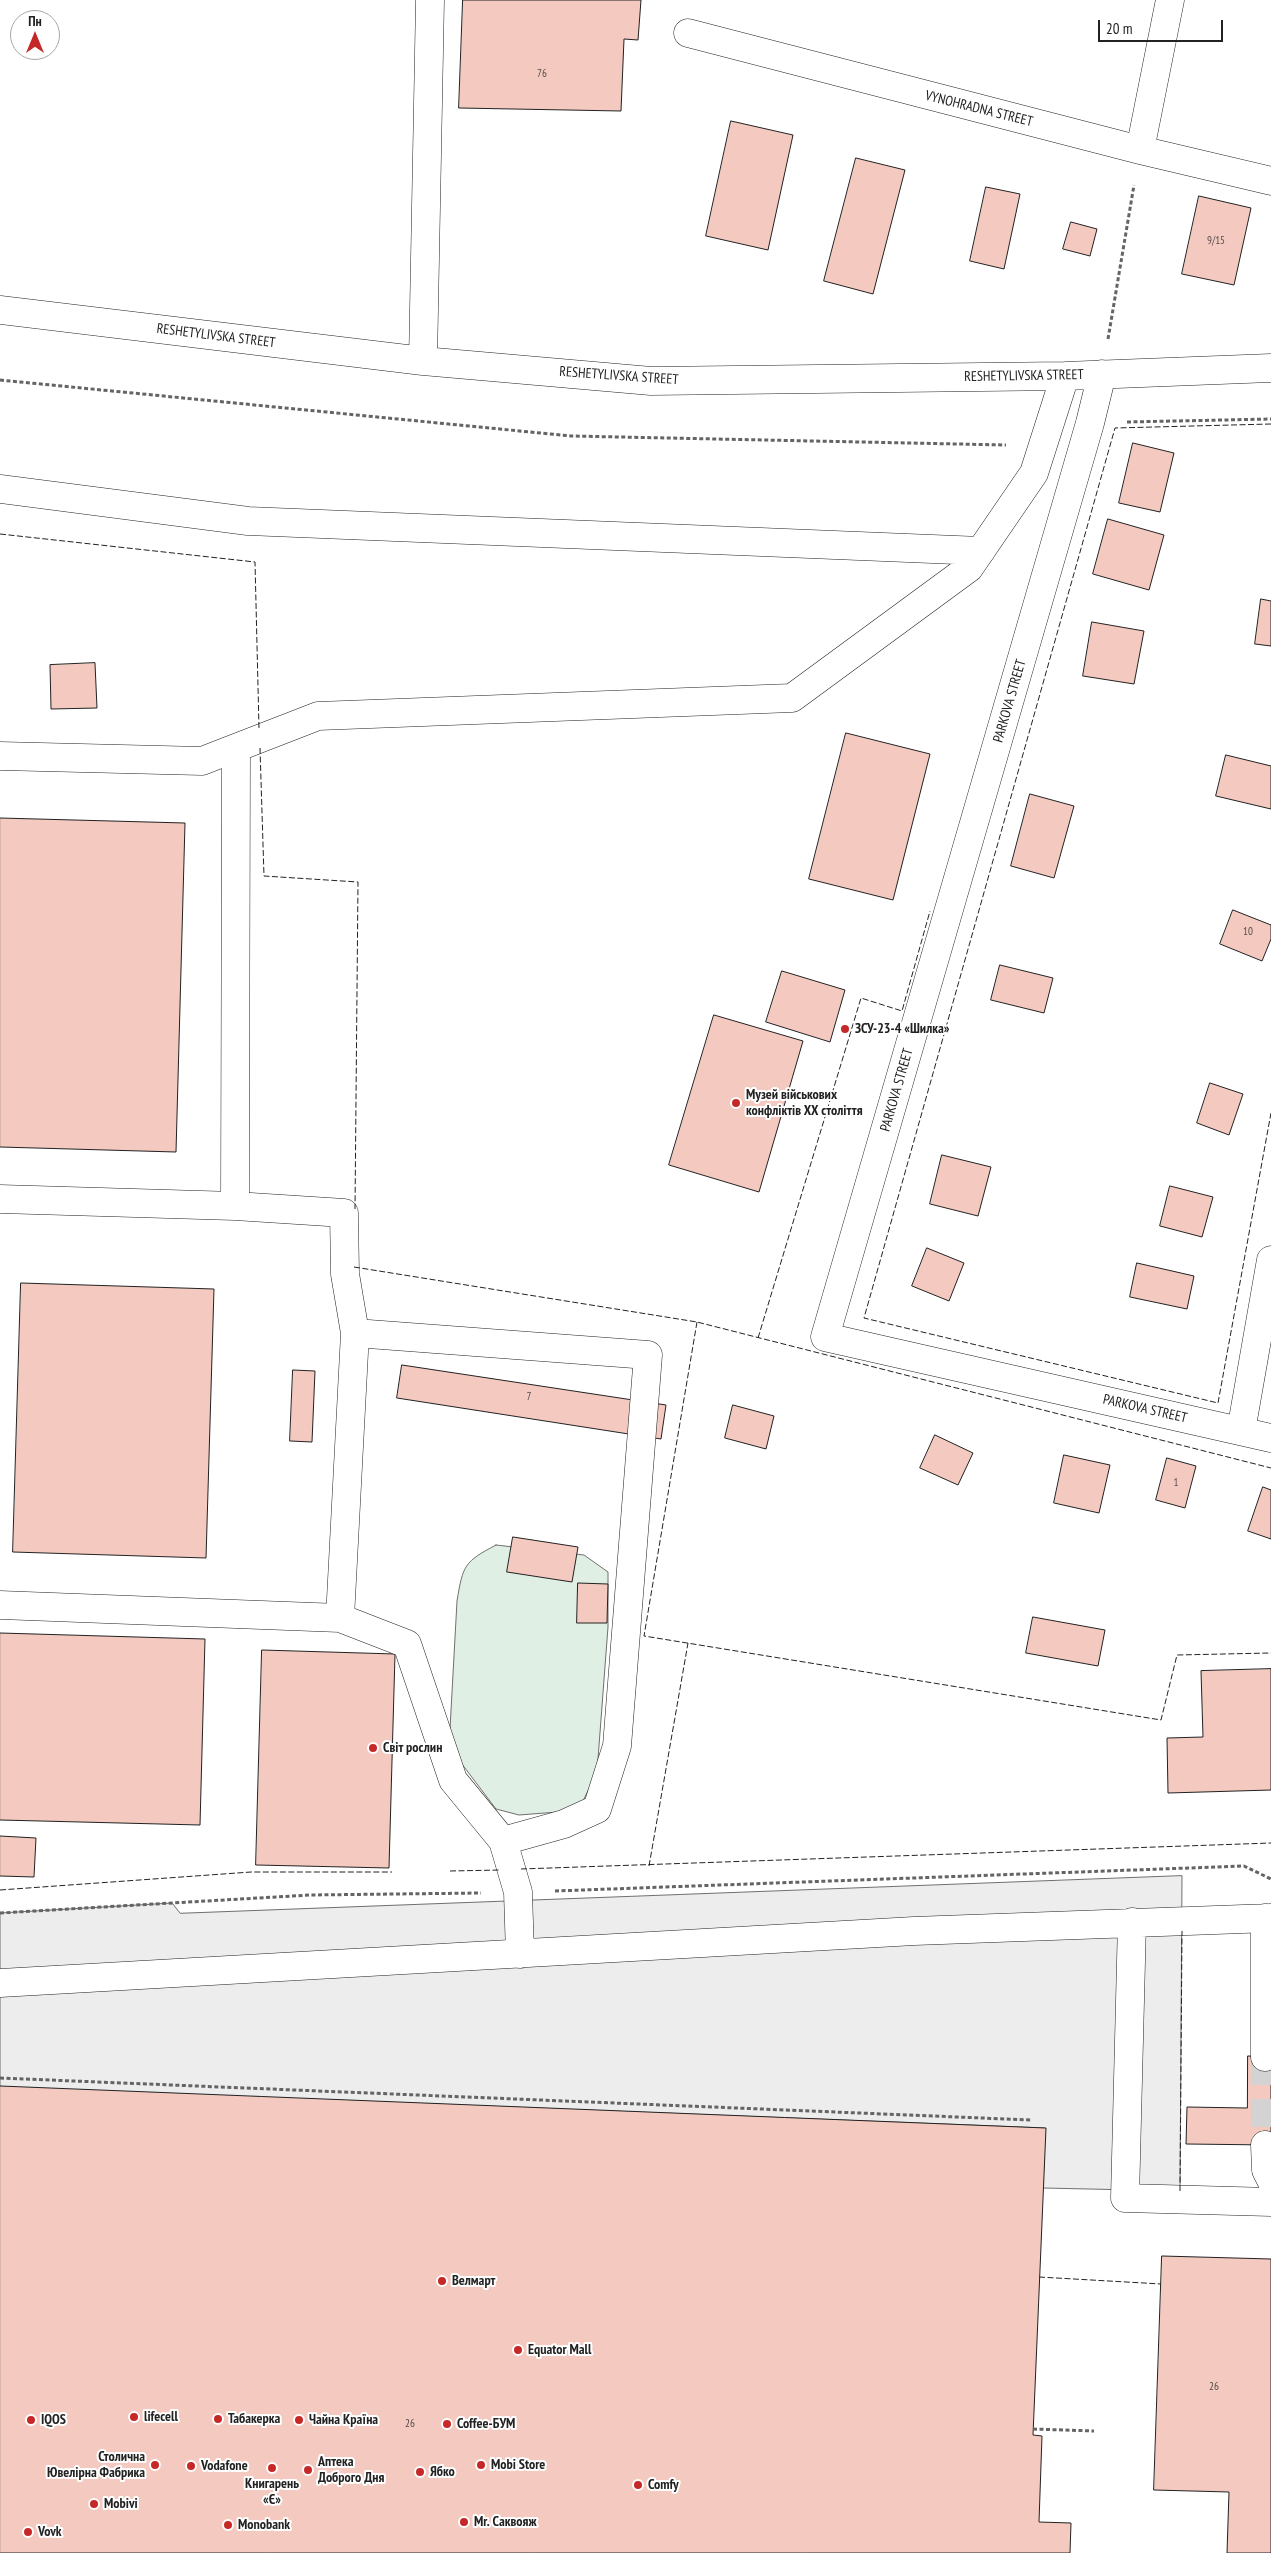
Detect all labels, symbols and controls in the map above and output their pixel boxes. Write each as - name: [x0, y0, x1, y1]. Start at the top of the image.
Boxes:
- north arrow: [10, 10, 60, 60]
- scale bar: [1101, 10, 1226, 42]
- text: Пн: [28, 12, 42, 30]
- text: 20 m: [1106, 19, 1132, 38]
- house number: 76: [537, 67, 547, 81]
- street label: VYNOHRADNA STREET: [924, 88, 1034, 130]
- house number: 9/15: [1207, 234, 1225, 248]
- street label: RESHETYLIVSKA STREET: [156, 320, 276, 352]
- street label: RESHETYLIVSKA STREET: [559, 363, 679, 389]
- street label: RESHETYLIVSKA STREET: [964, 367, 1084, 385]
- street label: PARKOVA STREET: [990, 658, 1030, 744]
- house number: 10: [1243, 925, 1253, 939]
- place label: ЗСУ-23-4 «Шилка»: [855, 1021, 949, 1037]
- marker: ЗСУ-23-4 «Шилка»: [839, 1023, 851, 1035]
- street label: PARKOVA STREET: [877, 1047, 917, 1133]
- place label: Музей військових конфліктів ХХ століття: [746, 1087, 863, 1120]
- marker: Музей військових конфліктів ХХ століття: [730, 1097, 742, 1109]
- house number: 7: [527, 1390, 531, 1404]
- street label: PARKOVA STREET: [1101, 1391, 1189, 1427]
- house number: 1: [1174, 1476, 1178, 1490]
- place label: Світ рослин: [383, 1740, 442, 1756]
- marker: Світ рослин: [367, 1742, 379, 1754]
- place label: Велмарт: [452, 2273, 495, 2289]
- marker: Велмарт: [436, 2275, 448, 2287]
- place label: Equator Mall: [528, 2342, 591, 2358]
- marker: Equator Mall: [512, 2344, 524, 2356]
- house number: 26: [1209, 2380, 1219, 2394]
- place label: lifecell: [144, 2409, 178, 2425]
- marker: lifecell: [128, 2411, 140, 2423]
- place label: Табакерка: [228, 2411, 280, 2427]
- place label: IQOS: [41, 2412, 66, 2428]
- place label: Чайна Країна: [309, 2412, 378, 2428]
- marker: Табакерка: [212, 2413, 224, 2425]
- marker: IQOS: [25, 2414, 37, 2426]
- marker: Чайна Країна: [293, 2414, 305, 2426]
- place label: Coffee-БУМ: [457, 2416, 515, 2432]
- house number: 26: [405, 2417, 415, 2431]
- marker: Coffee-БУМ: [441, 2418, 453, 2430]
- place label: Столична Ювелірна Фабрика: [47, 2449, 145, 2482]
- place label: Аптека Доброго Дня: [318, 2454, 384, 2486]
- place label: Mobi Store: [491, 2457, 545, 2473]
- place label: Vodafone: [201, 2458, 248, 2474]
- marker: Столична Ювелірна Фабрика: [149, 2459, 161, 2471]
- marker: Mobi Store: [475, 2459, 487, 2471]
- marker: Vodafone: [185, 2460, 197, 2472]
- marker: Книгарень «Є»: [266, 2462, 278, 2474]
- marker: Аптека Доброго Дня: [302, 2464, 314, 2476]
- place label: Ябко: [430, 2464, 455, 2480]
- marker: Ябко: [414, 2466, 426, 2478]
- place label: Книгарень «Є»: [245, 2476, 299, 2508]
- place label: Comfy: [648, 2477, 679, 2493]
- marker: Comfy: [632, 2479, 644, 2491]
- place label: Mobivi: [104, 2496, 138, 2512]
- marker: Mobivi: [88, 2498, 100, 2510]
- place label: Mr. Саквояж: [474, 2514, 537, 2530]
- marker: Mr. Саквояж: [458, 2516, 470, 2528]
- place label: Monobank: [238, 2517, 290, 2533]
- marker: Monobank: [222, 2519, 234, 2531]
- place label: Vovk: [38, 2524, 62, 2540]
- marker: Vovk: [22, 2526, 34, 2538]

